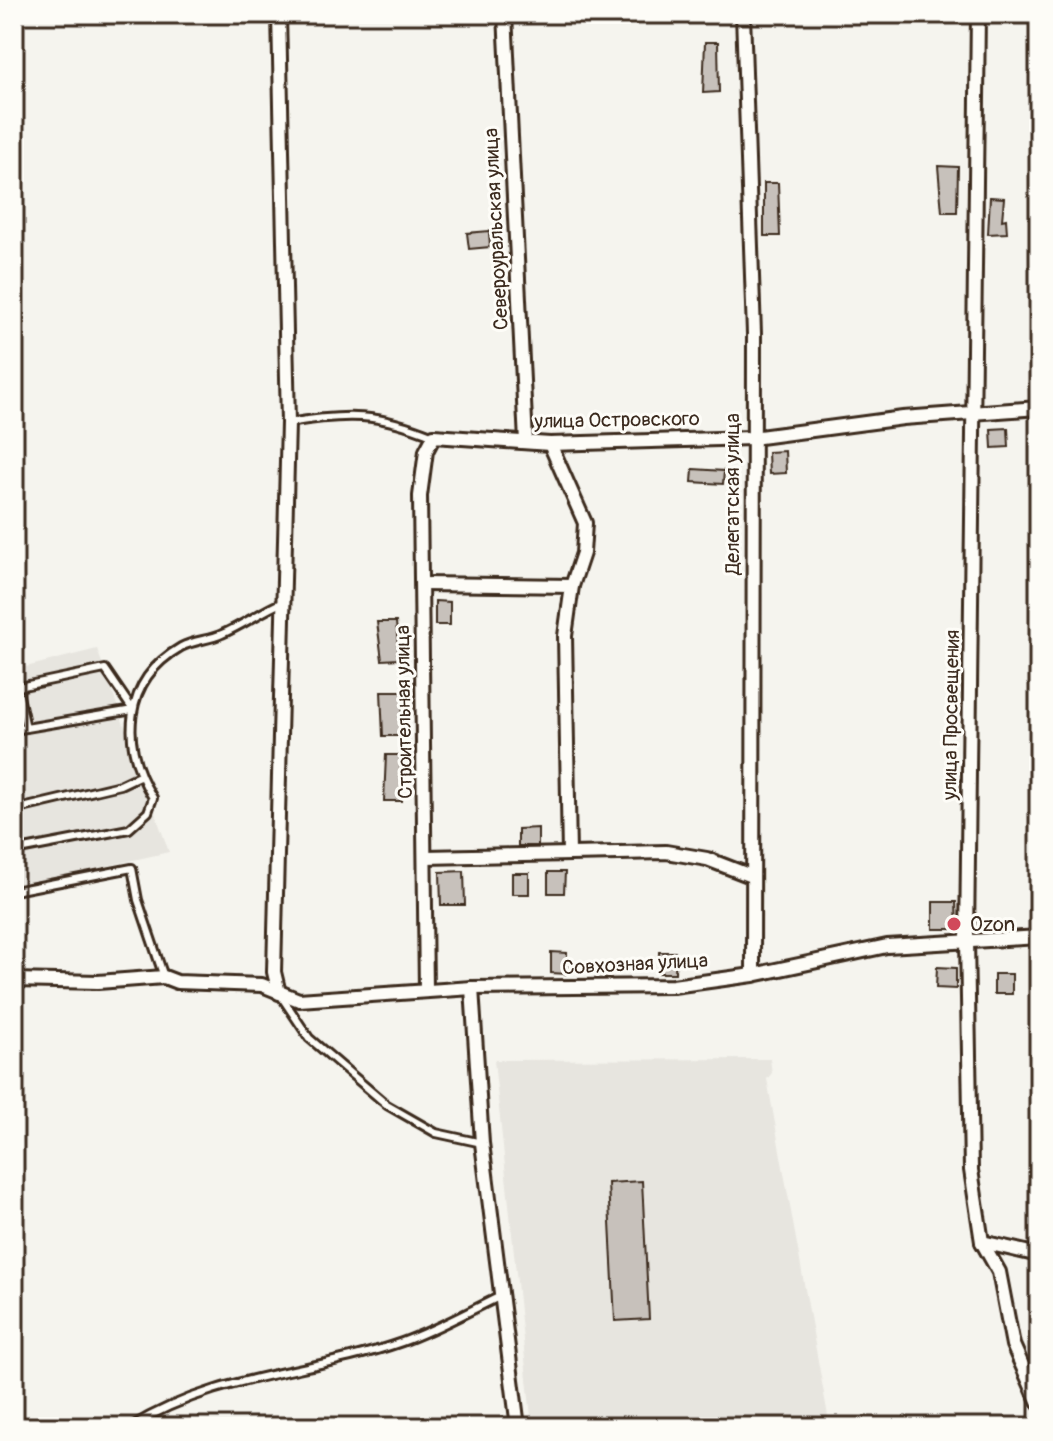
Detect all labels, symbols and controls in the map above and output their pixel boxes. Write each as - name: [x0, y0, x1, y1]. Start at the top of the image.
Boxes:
- street label: Североуральская улица: [478, 127, 514, 331]
- street label: улица Островского: [533, 406, 700, 434]
- street label: Делегатская улица: [720, 413, 745, 576]
- street label: Строительная улица: [390, 625, 418, 799]
- street label: улица Просвещения: [937, 630, 965, 801]
- place label: Ozon: [970, 912, 1015, 937]
- marker: Ozon: [945, 915, 963, 933]
- street label: Совхозная улица: [561, 948, 709, 980]

